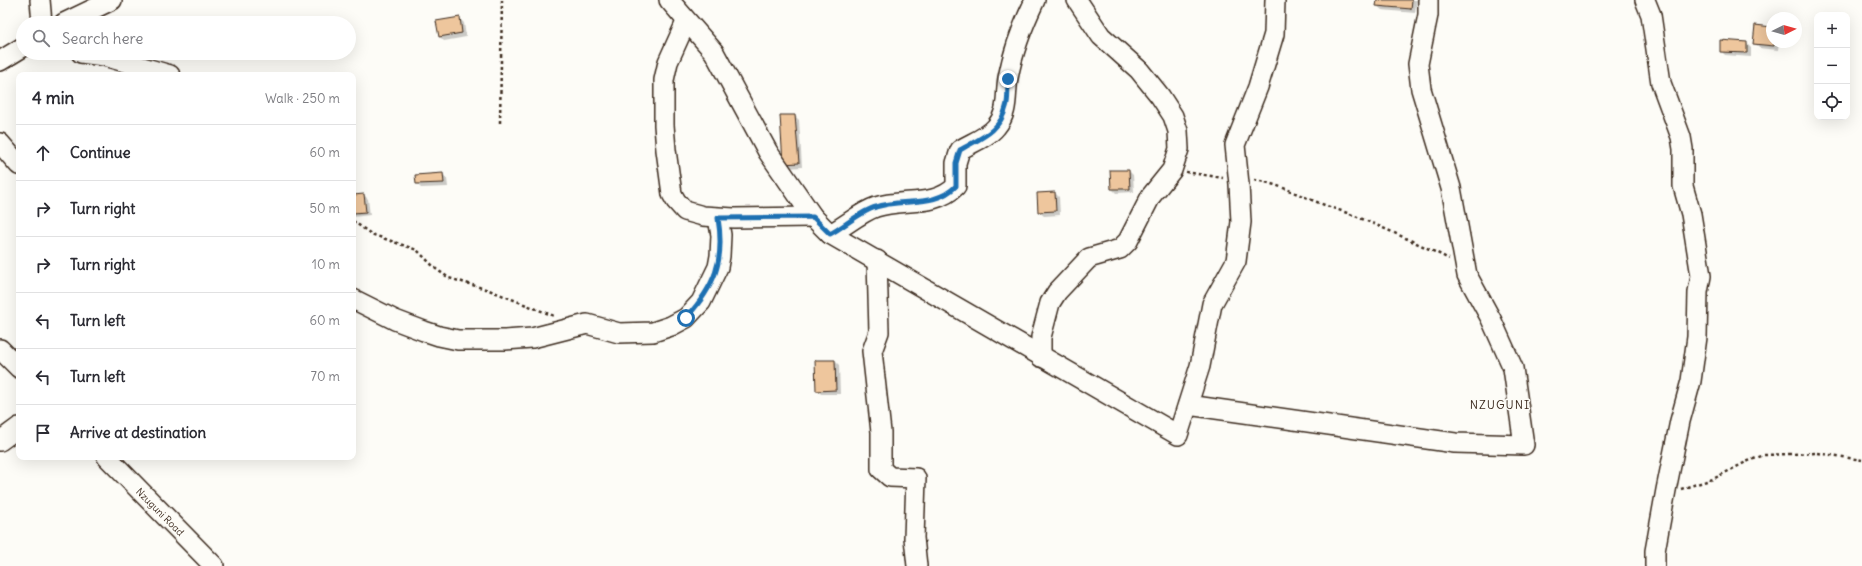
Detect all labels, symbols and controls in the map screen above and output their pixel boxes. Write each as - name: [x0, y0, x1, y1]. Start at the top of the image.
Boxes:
- north arrow: [1766, 12, 1802, 48]
- map controls: [1814, 12, 1850, 120]
- button: +: [1814, 12, 1850, 48]
- search box: [16, 16, 356, 60]
- icon: search: [30, 27, 52, 49]
- text: Search here: [62, 29, 143, 48]
- button: −: [1814, 48, 1850, 84]
- route end: [999, 70, 1017, 88]
- button: locate: [1814, 84, 1850, 120]
- text: 4 min: [32, 87, 74, 109]
- text: Walk · 250 m: [265, 90, 340, 107]
- icon: ahead: [32, 142, 54, 164]
- text: Continue: [70, 143, 131, 162]
- text: 60 m: [309, 144, 340, 161]
- icon: right: [32, 198, 54, 220]
- text: Turn right: [70, 199, 135, 218]
- text: 50 m: [309, 200, 340, 217]
- icon: right: [32, 254, 54, 276]
- text: Turn right: [70, 255, 135, 274]
- text: 10 m: [312, 256, 340, 273]
- route start: [677, 309, 695, 327]
- icon: left: [32, 310, 54, 332]
- text: Turn left: [70, 311, 125, 330]
- text: 60 m: [309, 312, 340, 329]
- icon: left: [32, 366, 54, 388]
- text: Turn left: [70, 367, 125, 386]
- text: 70 m: [311, 368, 340, 385]
- district label: NZUGUNI: [1470, 397, 1530, 412]
- icon: arrive: [32, 422, 54, 444]
- text: Arrive at destination: [70, 423, 206, 442]
- street label: Nzuguni Road: [133, 485, 187, 539]

